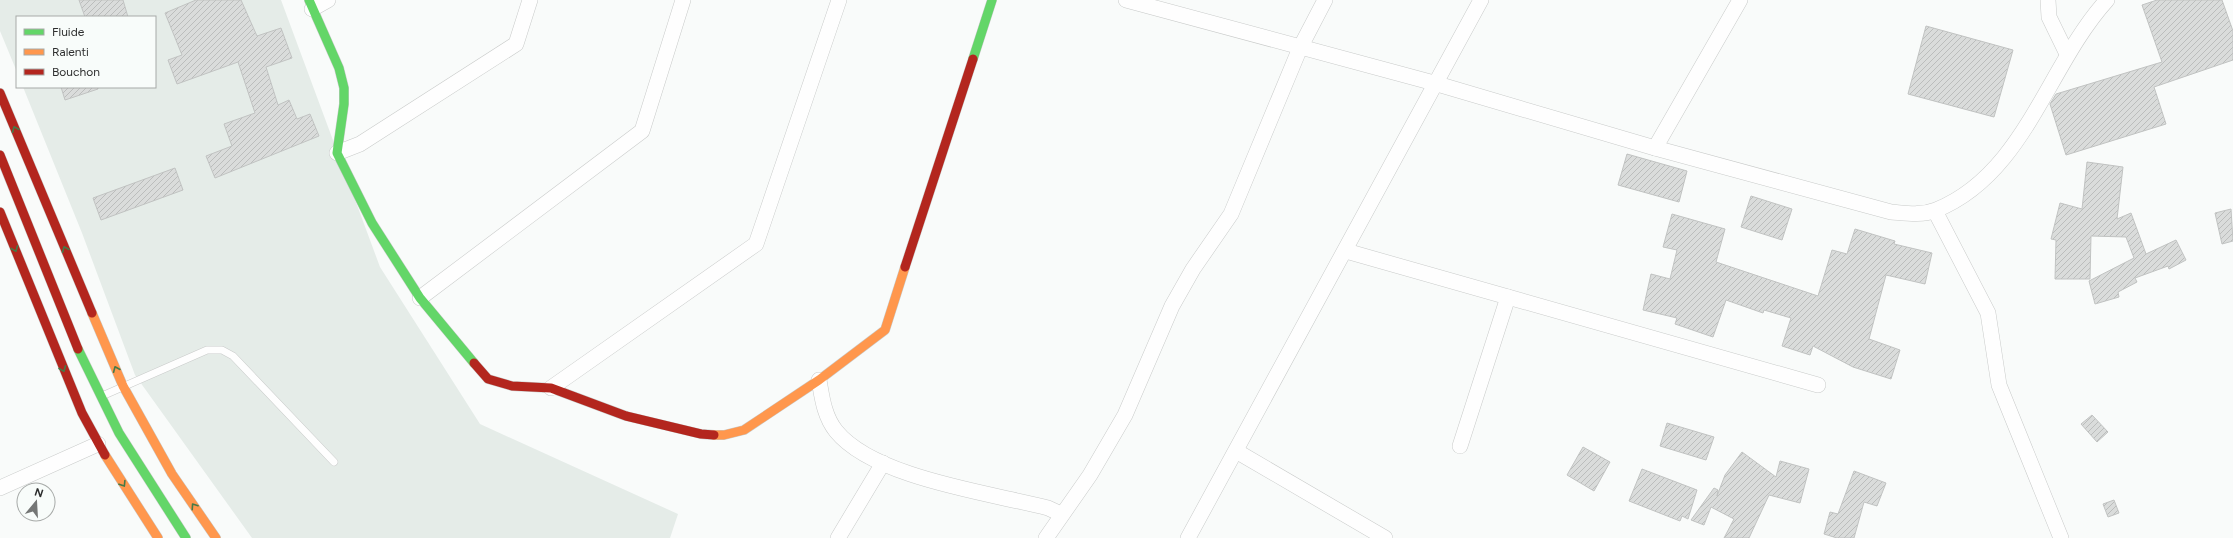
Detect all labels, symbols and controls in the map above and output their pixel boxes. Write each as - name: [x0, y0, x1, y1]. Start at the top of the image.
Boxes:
- legend: [16, 16, 156, 88]
- text: Fluide: [52, 25, 85, 39]
- text: Ralenti: [52, 45, 89, 59]
- text: Bouchon: [52, 65, 100, 79]
- one-way arrow: [12, 125, 20, 133]
- one-way arrow: [10, 245, 18, 252]
- one-way arrow: [62, 245, 70, 252]
- one-way arrow: [112, 365, 120, 372]
- one-way arrow: [59, 366, 67, 373]
- one-way arrow: [118, 480, 126, 487]
- north arrow: [16, 482, 56, 522]
- text: N: [33, 485, 45, 500]
- one-way arrow: [191, 503, 198, 510]

